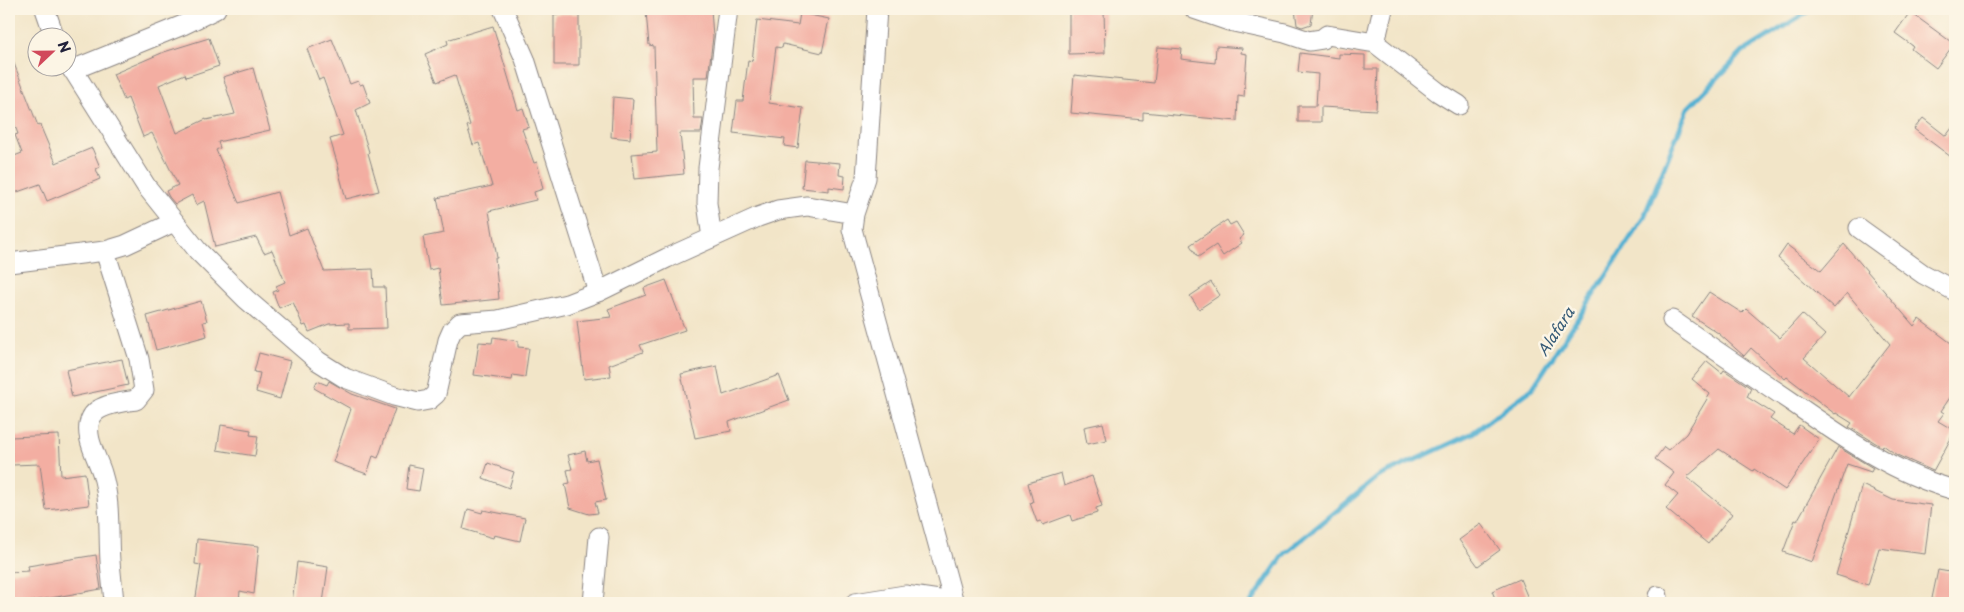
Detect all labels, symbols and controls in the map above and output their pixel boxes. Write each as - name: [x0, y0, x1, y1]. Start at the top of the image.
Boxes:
- north arrow: [28, 28, 78, 78]
- text: N: [53, 38, 76, 56]
- water label: Alafara: [1531, 302, 1580, 360]

